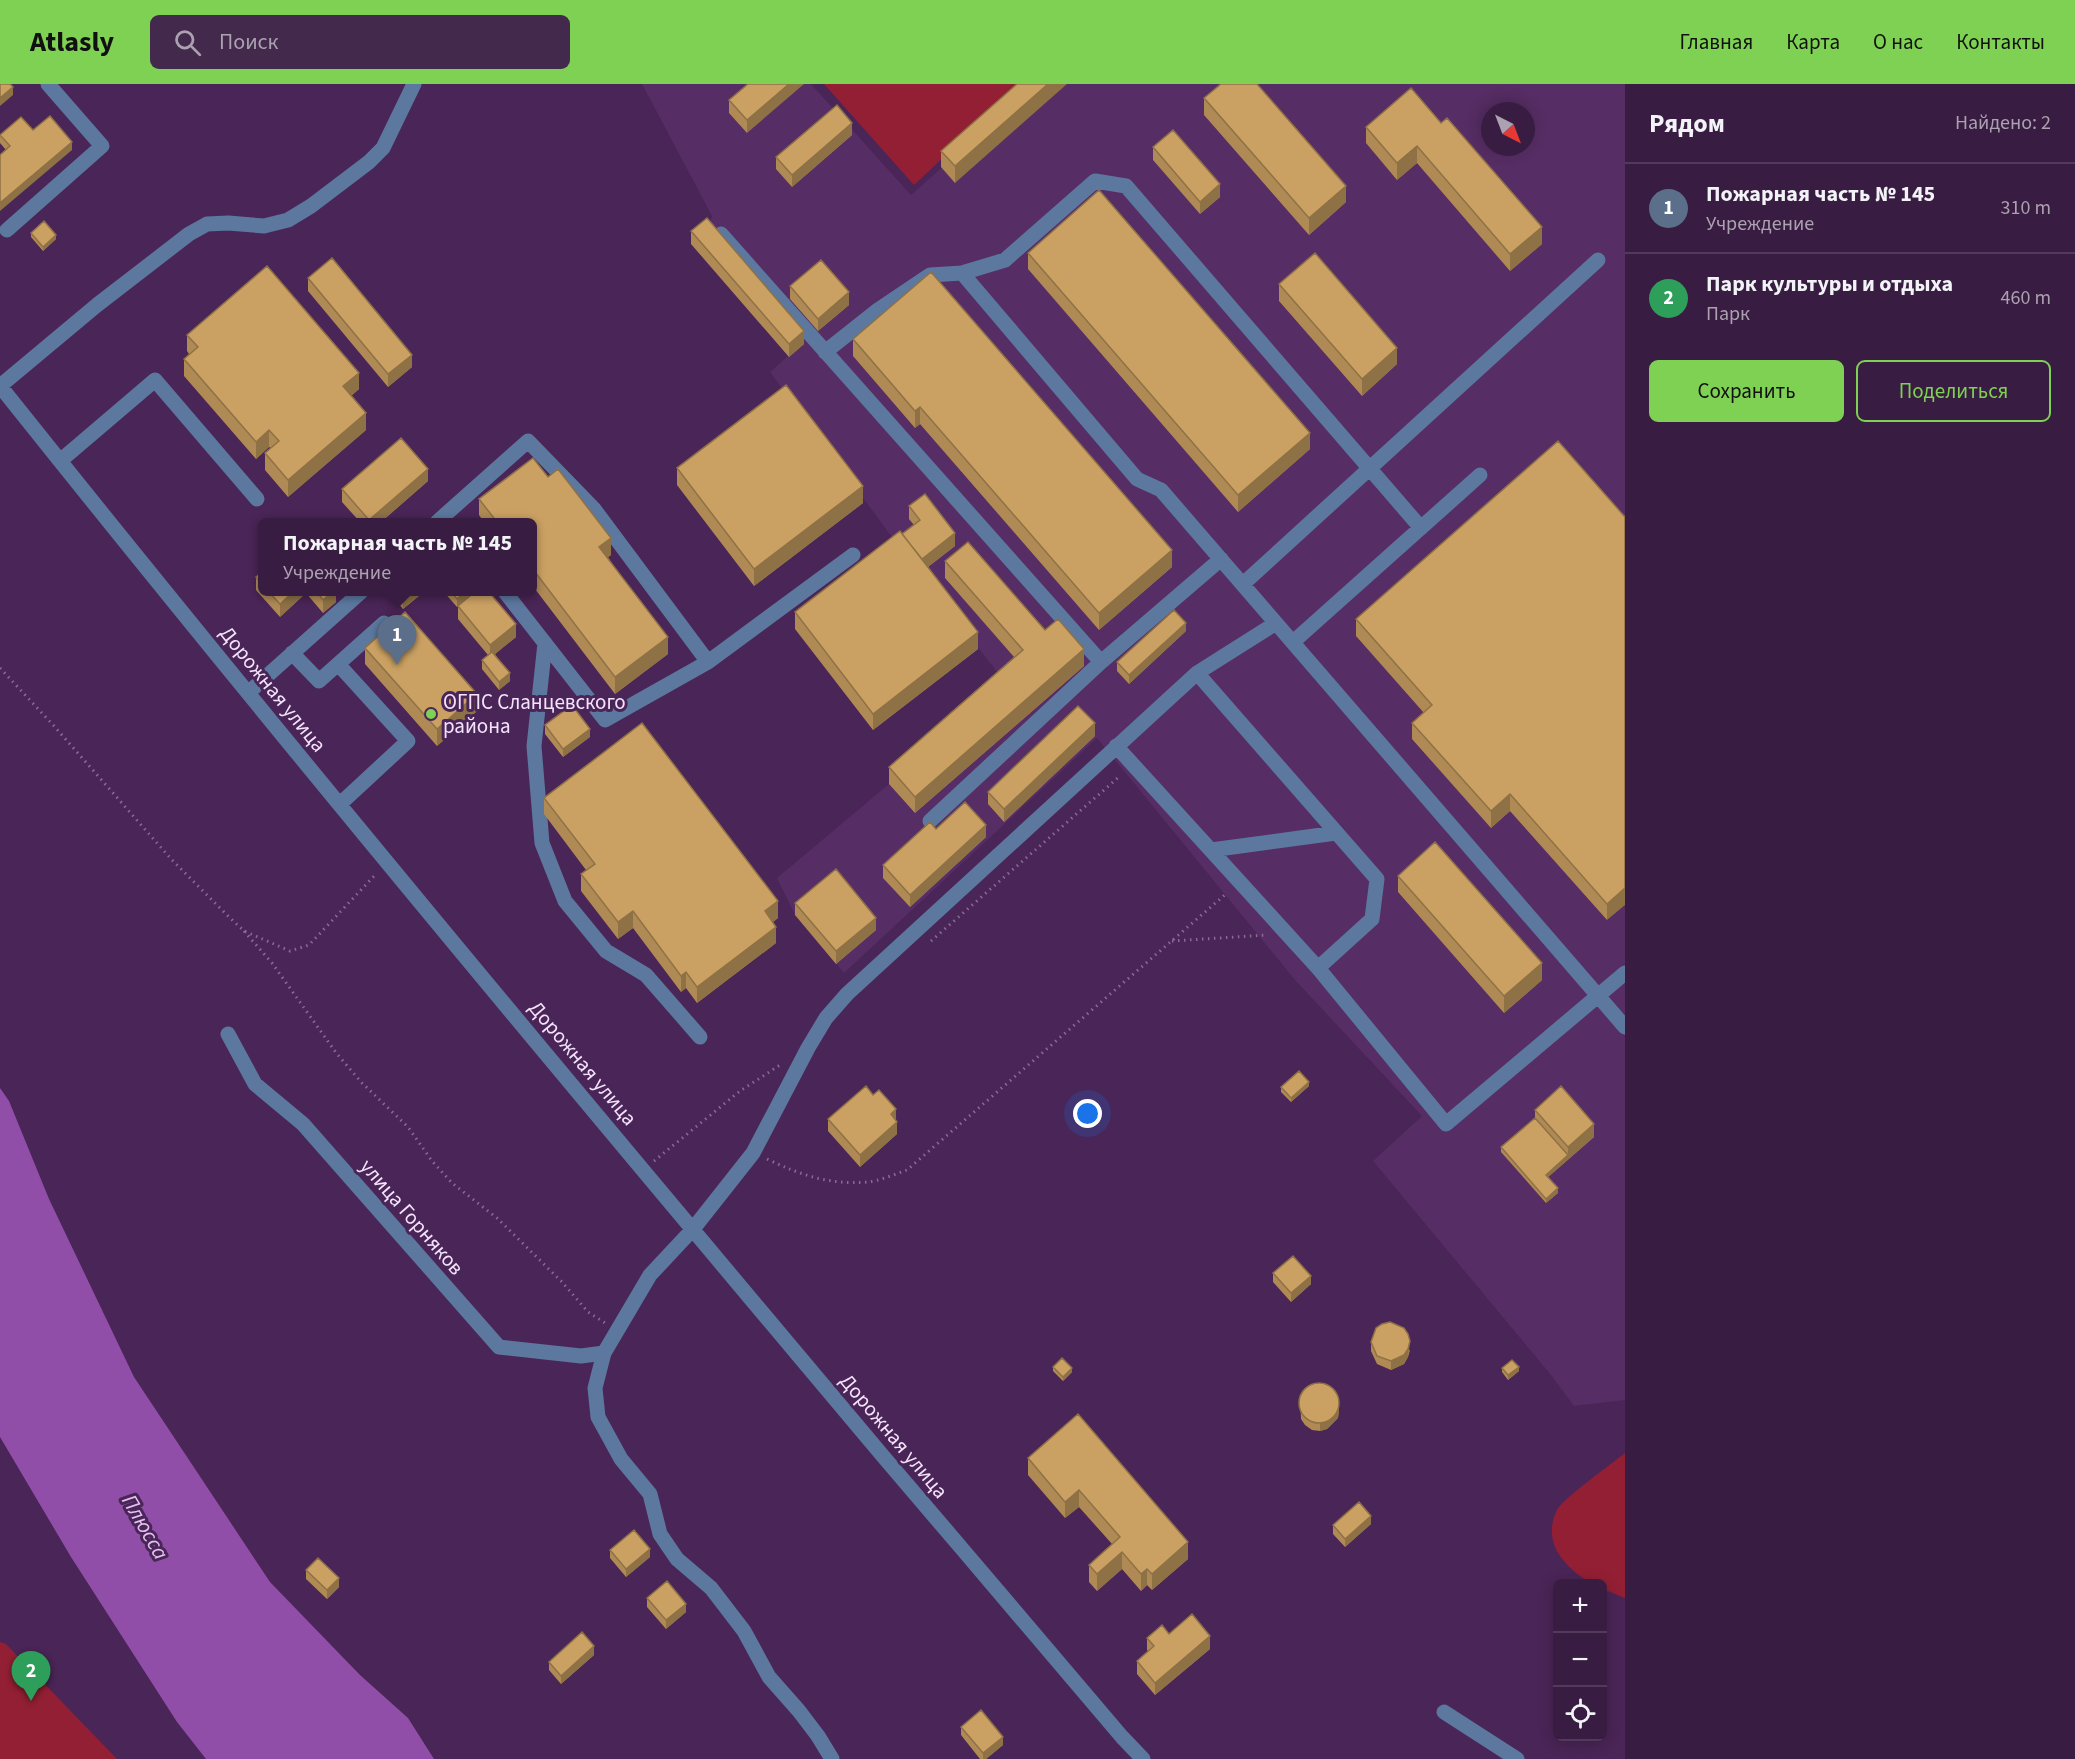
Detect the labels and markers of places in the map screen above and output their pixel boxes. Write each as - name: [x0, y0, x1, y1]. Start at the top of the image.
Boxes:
- pin: 1: [378, 616, 416, 665]
- place label: ОГПС Сланцевского района: [443, 687, 626, 741]
- marker: ОГПС Сланцевского района: [424, 707, 438, 721]
- pin: 2: [12, 1652, 51, 1701]

